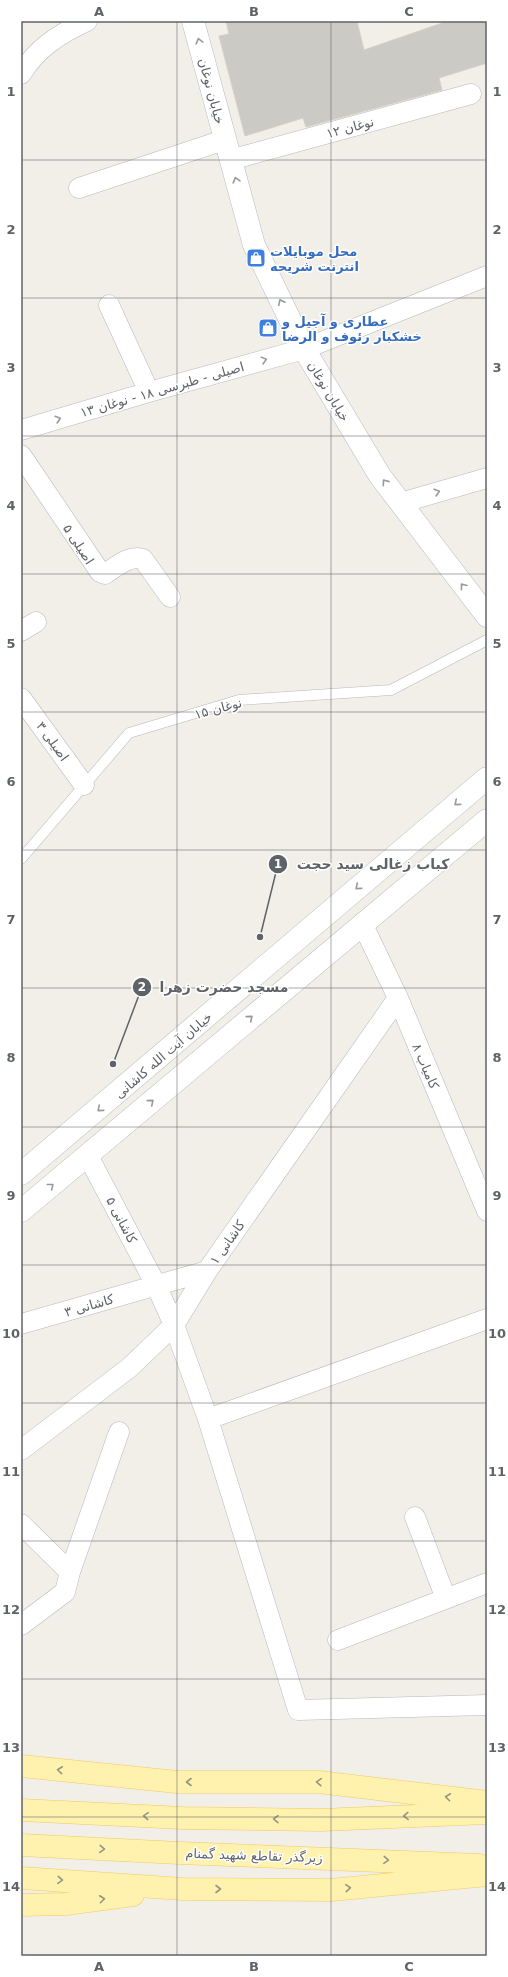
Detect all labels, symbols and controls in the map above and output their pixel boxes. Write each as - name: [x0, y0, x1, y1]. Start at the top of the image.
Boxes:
- text: A: [94, 4, 104, 19]
- text: B: [249, 4, 259, 19]
- text: C: [404, 4, 414, 19]
- one-way arrow: [195, 38, 203, 44]
- street label: خیابان نوغان: [195, 56, 228, 126]
- text: 1: [6, 84, 16, 99]
- text: 1: [492, 84, 502, 99]
- street label: نوغان ۱۲: [325, 114, 376, 142]
- one-way arrow: [232, 177, 240, 184]
- text: 2: [6, 222, 16, 237]
- text: 2: [492, 222, 502, 237]
- place label: محل موبايلات انترنت شريحه: [270, 244, 359, 274]
- shop icon: محل موبايلات انترنت شريحه: [245, 247, 267, 269]
- one-way arrow: [278, 298, 286, 306]
- place label: عطاری و آجیل و خشکبار رئوف و الرضا: [281, 313, 422, 344]
- shop icon: عطاری و آجیل و خشکبار رئوف و الرضا: [257, 317, 279, 339]
- one-way arrow: [260, 356, 267, 365]
- street label: خیابان نوغان: [304, 358, 352, 425]
- street label: اصیلی - طبرسی ۱۸ - نوغان ۱۳: [79, 359, 246, 421]
- text: 3: [6, 360, 16, 375]
- text: 3: [492, 360, 502, 375]
- one-way arrow: [55, 415, 62, 424]
- one-way arrow: [382, 479, 390, 486]
- one-way arrow: [433, 488, 440, 497]
- text: 4: [6, 498, 16, 513]
- text: 4: [492, 498, 502, 513]
- street label: اصیلی ۵: [60, 521, 97, 567]
- one-way arrow: [461, 583, 468, 590]
- text: 5: [6, 636, 16, 651]
- text: 5: [492, 636, 502, 651]
- street label: نوغان ۱۵: [193, 695, 244, 723]
- street label: اصیلی ۳: [33, 719, 72, 764]
- text: 6: [6, 774, 16, 789]
- text: 6: [492, 774, 502, 789]
- one-way arrow: [455, 799, 462, 806]
- callout: کباب زغالی سید حجت: [268, 851, 457, 877]
- text: کباب زغالی سید حجت: [297, 856, 450, 872]
- text: 1: [274, 857, 282, 871]
- one-way arrow: [355, 883, 363, 890]
- text: 7: [6, 912, 16, 927]
- text: 7: [492, 912, 502, 927]
- callout: مسجد حضرت زهرا: [132, 974, 296, 1000]
- text: مسجد حضرت زهرا: [160, 979, 288, 996]
- text: 2: [138, 980, 146, 994]
- street label: خیابان آیت الله کاشانی: [111, 1008, 215, 1102]
- one-way arrow: [245, 1016, 253, 1023]
- street label: کامیاب ۸: [409, 1041, 442, 1092]
- text: 8: [6, 1050, 16, 1065]
- text: 8: [492, 1050, 502, 1065]
- one-way arrow: [146, 1100, 153, 1107]
- one-way arrow: [97, 1104, 105, 1111]
- one-way arrow: [47, 1183, 54, 1190]
- text: 9: [6, 1188, 16, 1203]
- text: 9: [492, 1188, 502, 1203]
- street label: کاشانی ۵: [103, 1194, 140, 1247]
- street label: کاشانی ۱: [207, 1217, 249, 1267]
- street label: کاشانی ۳: [63, 1291, 116, 1320]
- text: 10: [2, 1326, 20, 1341]
- text: 10: [488, 1326, 506, 1341]
- text: 11: [2, 1464, 20, 1479]
- text: 11: [488, 1464, 506, 1479]
- text: 12: [2, 1602, 20, 1617]
- text: 12: [488, 1602, 506, 1617]
- text: 13: [2, 1740, 20, 1755]
- text: 13: [488, 1740, 506, 1755]
- one-way arrow: [57, 1766, 63, 1775]
- one-way arrow: [186, 1778, 192, 1786]
- one-way arrow: [316, 1778, 322, 1787]
- one-way arrow: [445, 1793, 451, 1802]
- one-way arrow: [143, 1812, 149, 1820]
- one-way arrow: [403, 1812, 409, 1820]
- one-way arrow: [273, 1815, 279, 1823]
- one-way arrow: [99, 1845, 105, 1853]
- street label: زیرگذر تقاطع شهید گمنام: [185, 1846, 323, 1866]
- one-way arrow: [383, 1856, 389, 1865]
- one-way arrow: [57, 1876, 63, 1885]
- text: 14: [2, 1879, 20, 1894]
- text: 14: [488, 1879, 506, 1894]
- one-way arrow: [345, 1884, 351, 1893]
- one-way arrow: [215, 1885, 221, 1893]
- one-way arrow: [99, 1895, 105, 1904]
- text: A: [94, 1959, 104, 1974]
- text: B: [249, 1959, 259, 1974]
- text: C: [404, 1959, 414, 1974]

